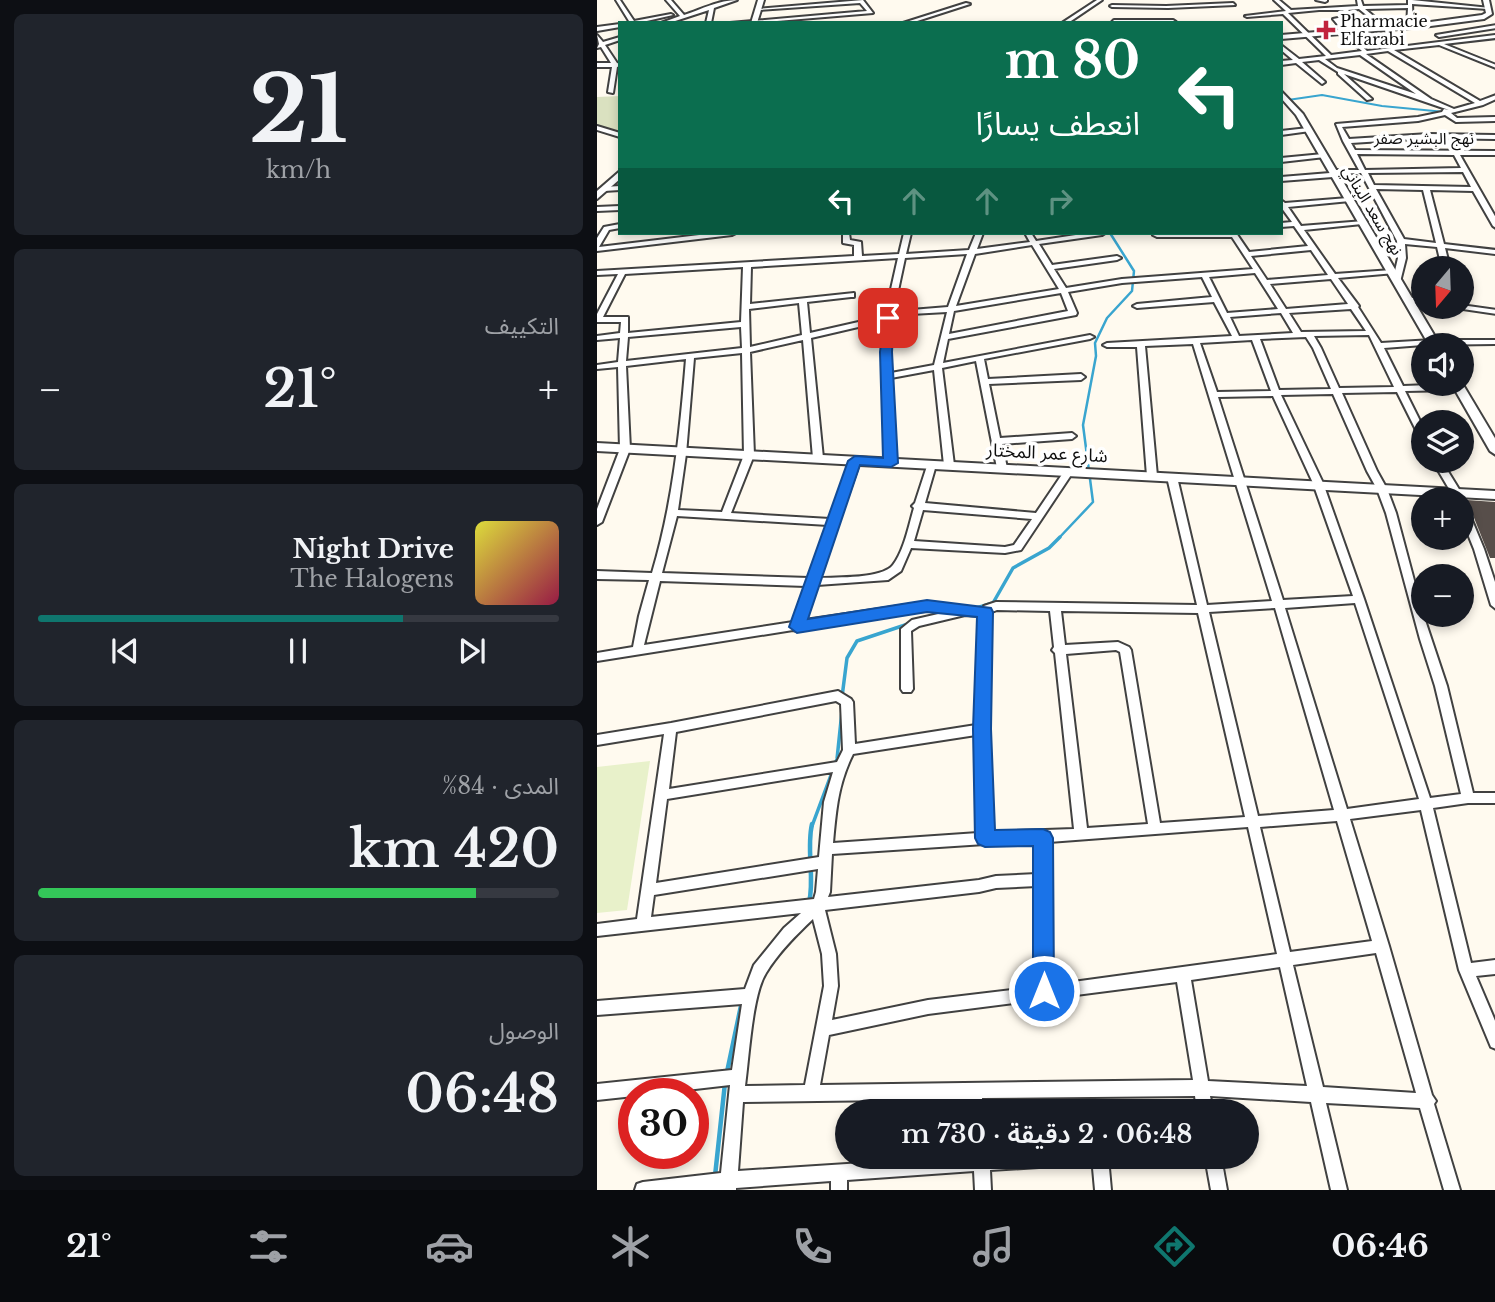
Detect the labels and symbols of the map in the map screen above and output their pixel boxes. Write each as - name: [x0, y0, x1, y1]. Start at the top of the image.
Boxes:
- place label: Pharmacie Elfarabi: [1340, 11, 1428, 49]
- marker: Pharmacie Elfarabi: [1318, 22, 1334, 38]
- street label: نهج البشير صفر: [1373, 128, 1474, 151]
- street label: نهج سعد البناني: [1336, 162, 1408, 260]
- north arrow: [1411, 256, 1474, 318]
- pin: [858, 288, 918, 348]
- street label: شارع عمر المختار: [985, 439, 1108, 470]
- position arrow: [1007, 954, 1081, 1028]
- speed limit sign: 30: [618, 1078, 709, 1169]

